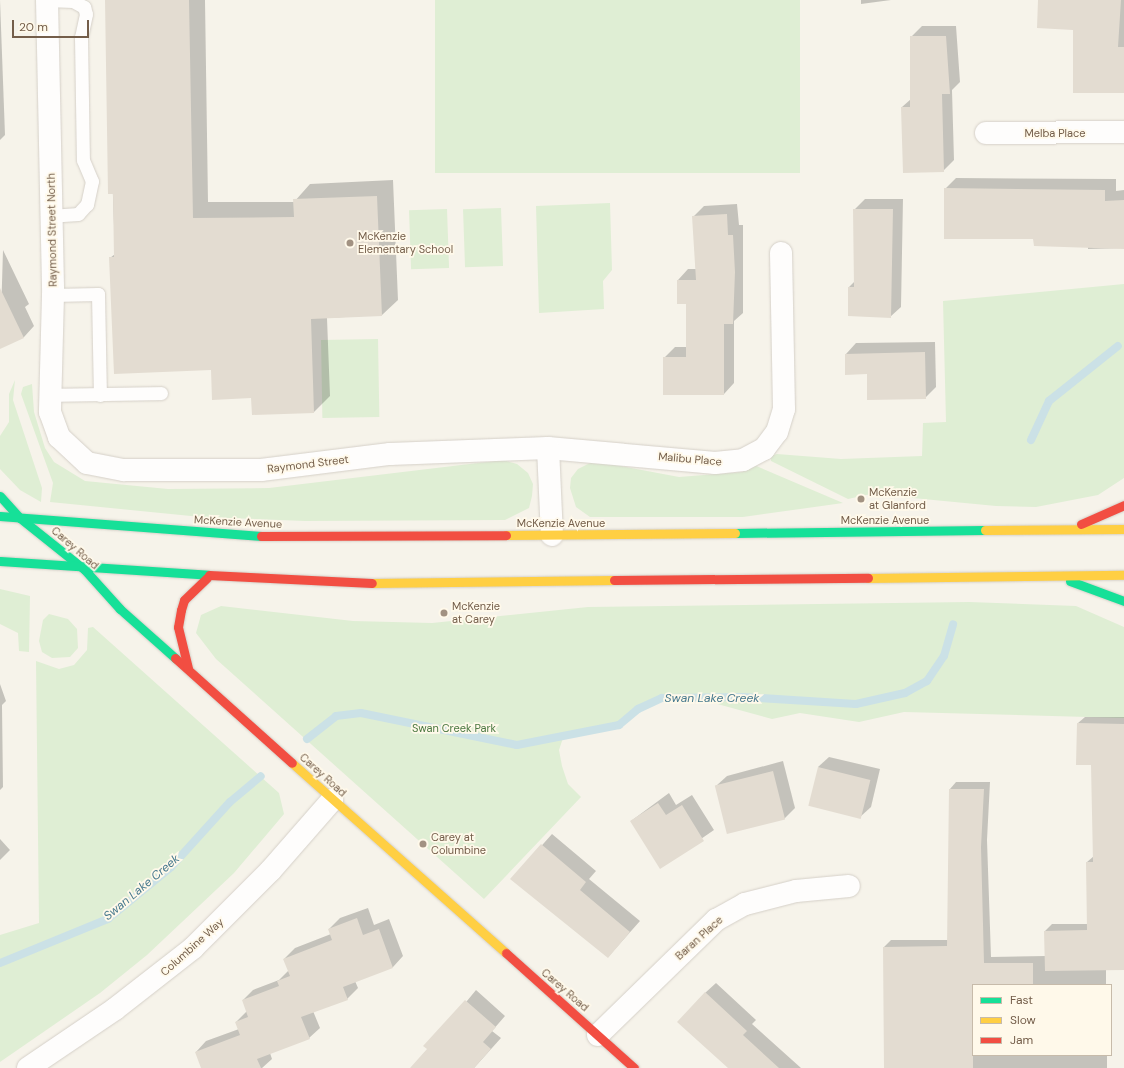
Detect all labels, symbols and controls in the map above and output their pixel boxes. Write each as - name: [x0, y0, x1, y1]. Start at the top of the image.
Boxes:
- scale bar: [14, 12, 91, 38]
- text: 20 m: [19, 19, 48, 35]
- street label: Melba Place: [1024, 126, 1086, 140]
- street label: Raymond Street North: [44, 173, 60, 287]
- place label: McKenzie Elementary School: [358, 230, 453, 256]
- marker: McKenzie Elementary School: [345, 238, 355, 248]
- street label: Malibu Place: [658, 450, 722, 468]
- street label: Raymond Street: [267, 452, 349, 476]
- place label: McKenzie at Glanford: [869, 486, 926, 512]
- marker: McKenzie at Glanford: [856, 494, 866, 504]
- street label: McKenzie Avenue: [194, 513, 282, 531]
- street label: McKenzie Avenue: [841, 513, 929, 527]
- street label: McKenzie Avenue: [517, 516, 605, 530]
- street label: Carey Road: [49, 524, 101, 572]
- place label: McKenzie at Carey: [452, 600, 500, 626]
- marker: McKenzie at Carey: [439, 608, 449, 618]
- water label: Swan Lake Creek: [665, 692, 759, 706]
- park label: Swan Creek Park: [412, 721, 496, 735]
- street label: Carey Road: [297, 751, 349, 799]
- place label: Carey at Columbine: [431, 831, 486, 857]
- marker: Carey at Columbine: [418, 839, 428, 849]
- water label: Swan Lake Creek: [101, 852, 183, 924]
- street label: Baran Place: [673, 913, 725, 963]
- street label: Columbine Way: [158, 915, 226, 979]
- street label: Carey Road: [539, 966, 591, 1014]
- legend: [972, 984, 1112, 1056]
- text: Fast: [1010, 992, 1033, 1008]
- text: Slow: [1010, 1012, 1036, 1028]
- text: Jam: [1010, 1032, 1033, 1048]

